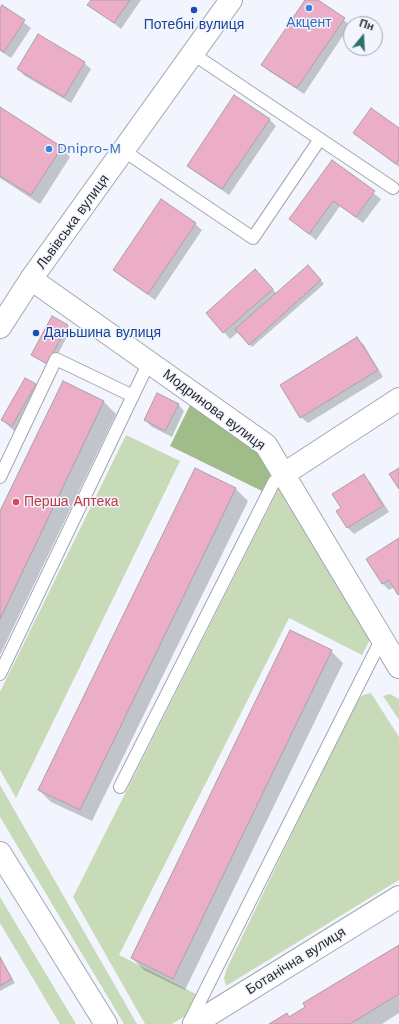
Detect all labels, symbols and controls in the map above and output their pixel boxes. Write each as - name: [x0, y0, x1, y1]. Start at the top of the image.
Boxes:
- marker: Акцент: [304, 3, 314, 13]
- marker: Потебні вулиця: [189, 5, 199, 15]
- place label: Акцент: [286, 15, 332, 31]
- north arrow: [343, 16, 383, 56]
- place label: Потебні вулиця: [144, 17, 244, 33]
- text: Пн: [358, 17, 375, 33]
- place label: Dnipro-M: [57, 141, 121, 157]
- marker: Dnipro-M: [44, 144, 54, 154]
- street label: Львівська вулиця: [33, 171, 113, 273]
- place label: Даньшина вулиця: [44, 325, 161, 341]
- marker: Даньшина вулиця: [31, 328, 41, 338]
- street label: Модринова вулиця: [159, 366, 269, 454]
- place label: Перша Аптека: [24, 494, 119, 510]
- marker: Перша Аптека: [11, 497, 21, 507]
- street label: Ботанічна вулиця: [243, 924, 349, 998]

